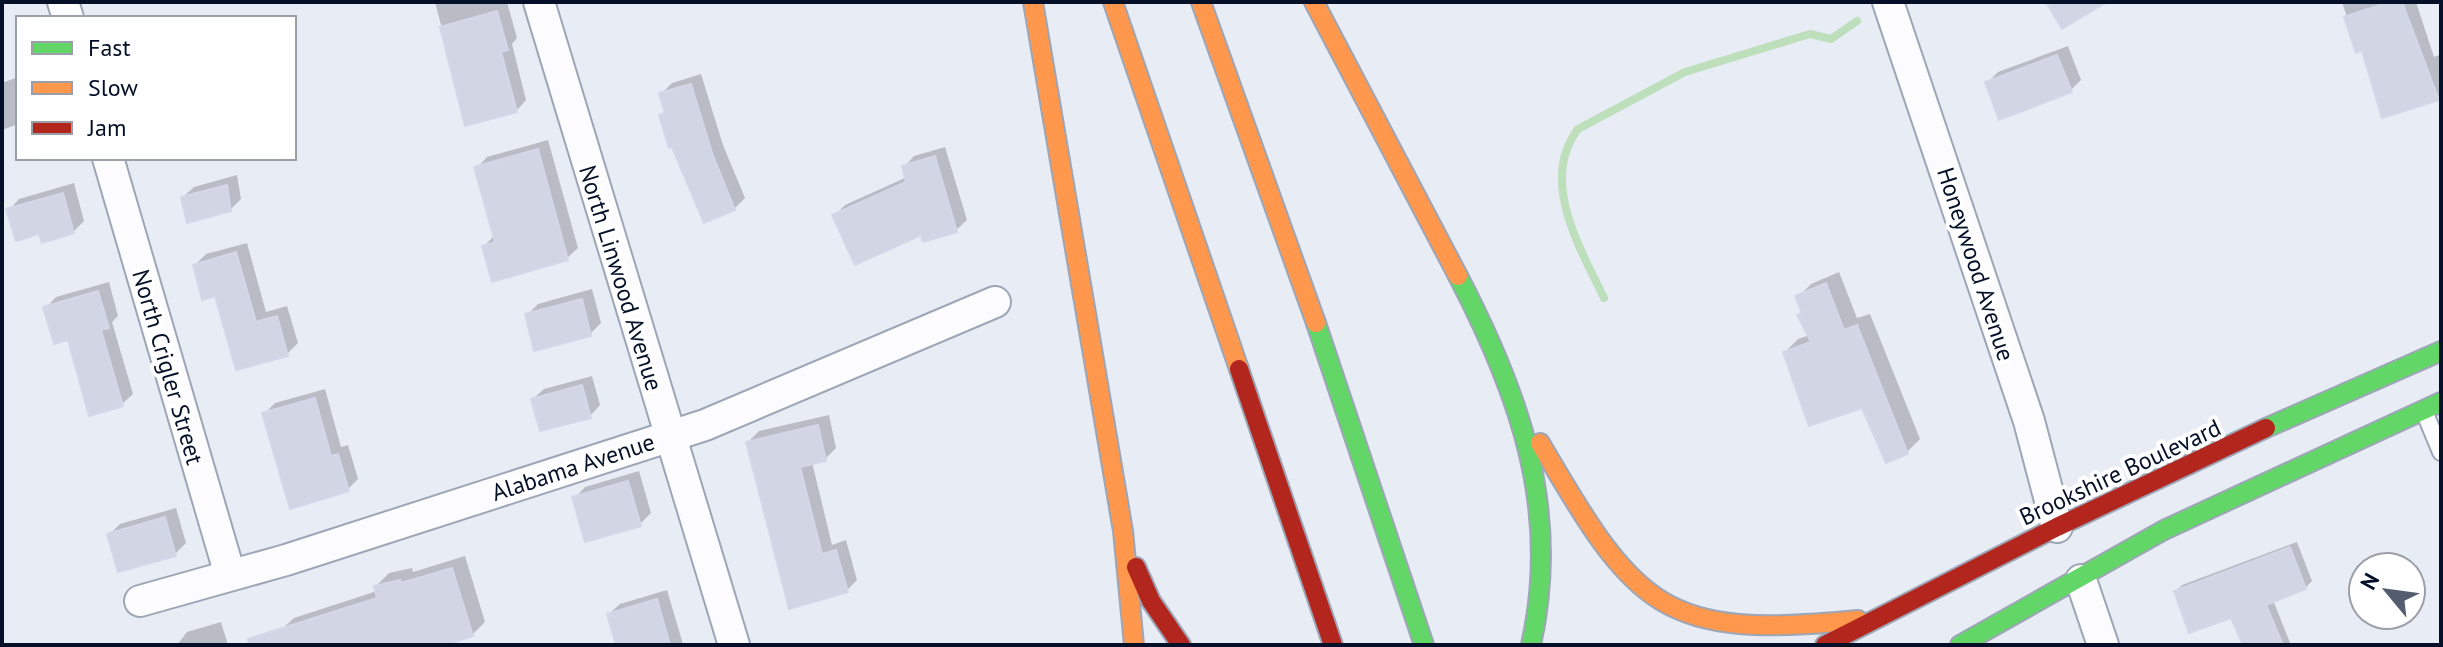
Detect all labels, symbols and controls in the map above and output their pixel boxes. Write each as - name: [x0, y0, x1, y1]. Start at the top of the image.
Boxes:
- legend: [16, 16, 296, 160]
- text: Fast: [88, 32, 131, 63]
- text: Slow: [88, 72, 138, 103]
- text: Jam: [87, 112, 126, 143]
- street label: North Linwood Avenue: [572, 162, 670, 394]
- street label: Honeywood Avenue: [1930, 163, 2022, 365]
- street label: North Crigler Street: [125, 266, 211, 468]
- street label: Brookshire Boulevard: [2014, 412, 2226, 532]
- street label: Alabama Avenue: [487, 426, 659, 508]
- north arrow: [2347, 551, 2427, 631]
- text: N: [2354, 568, 2385, 594]

